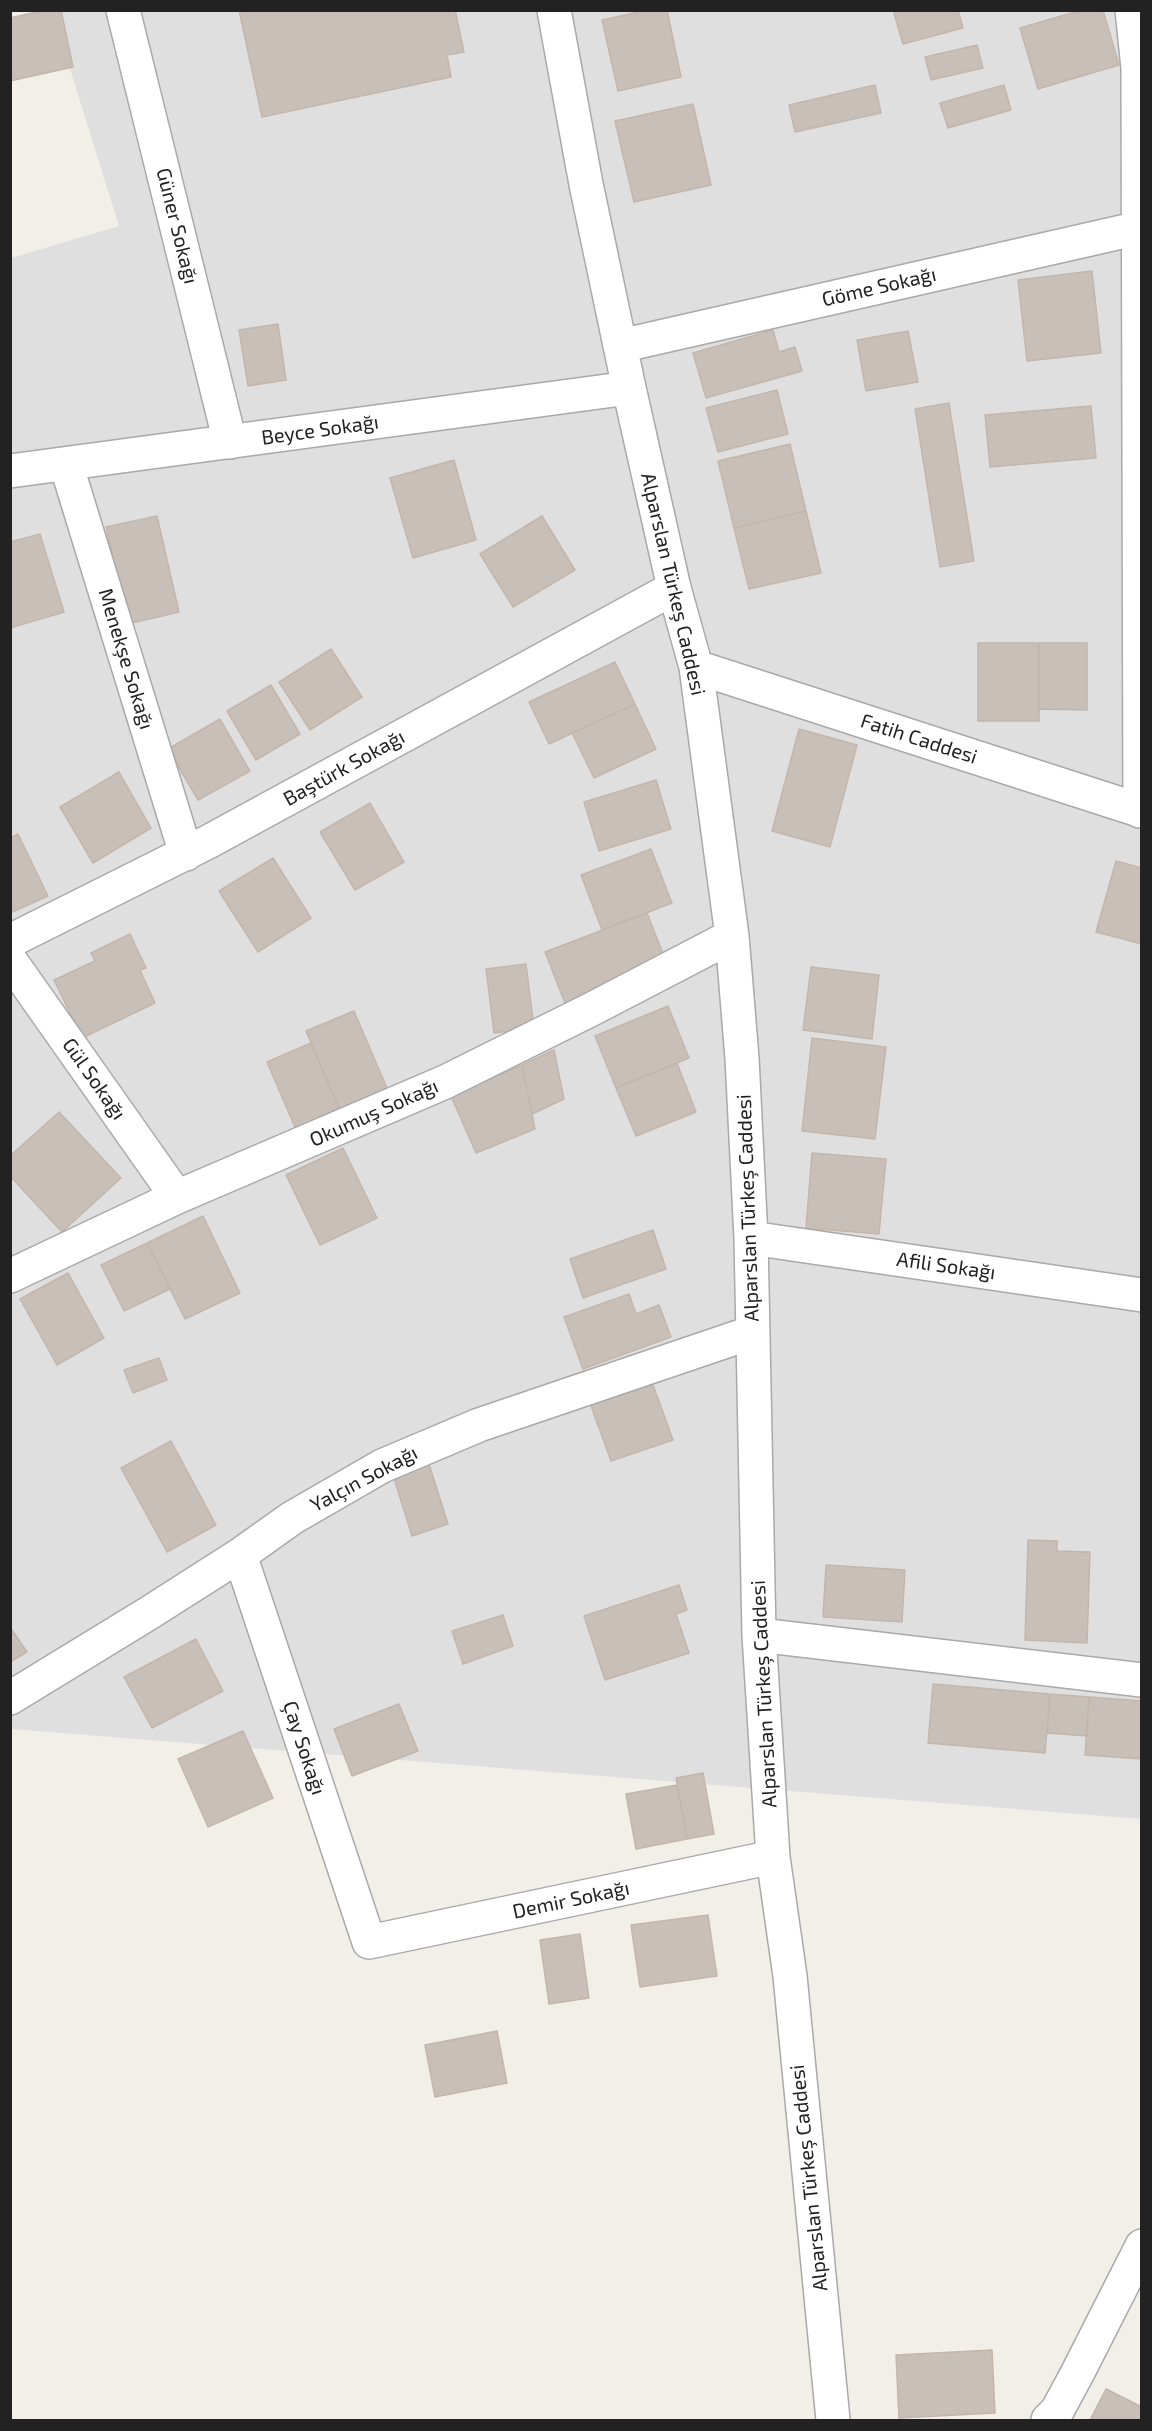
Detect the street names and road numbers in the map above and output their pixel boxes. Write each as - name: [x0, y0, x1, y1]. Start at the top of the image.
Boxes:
- street label: Güner Sokağı: [151, 166, 203, 286]
- street label: Göme Sokağı: [820, 262, 938, 312]
- street label: Beyce Sokağı: [260, 410, 380, 450]
- street label: Alparslan Türkeş Caddesi: [636, 470, 710, 698]
- street label: Menekşe Sokağı: [93, 586, 159, 732]
- street label: Fatih Caddesi: [858, 709, 980, 769]
- street label: Baştürk Sokağı: [279, 725, 409, 811]
- street label: Gül Sokağı: [57, 1034, 131, 1124]
- street label: Okumuş Sokağı: [306, 1074, 442, 1152]
- street label: Alparslan Türkeş Caddesi: [732, 1094, 764, 1322]
- street label: Afili Sokağı: [895, 1247, 997, 1285]
- street label: Yalçın Sokağı: [306, 1441, 422, 1517]
- street label: Alparslan Türkeş Caddesi: [746, 1580, 782, 1808]
- street label: Çay Sokağı: [278, 1698, 330, 1798]
- street label: Demir Sokağı: [510, 1876, 632, 1924]
- street label: Alparslan Türkeş Caddesi: [785, 2063, 833, 2293]

